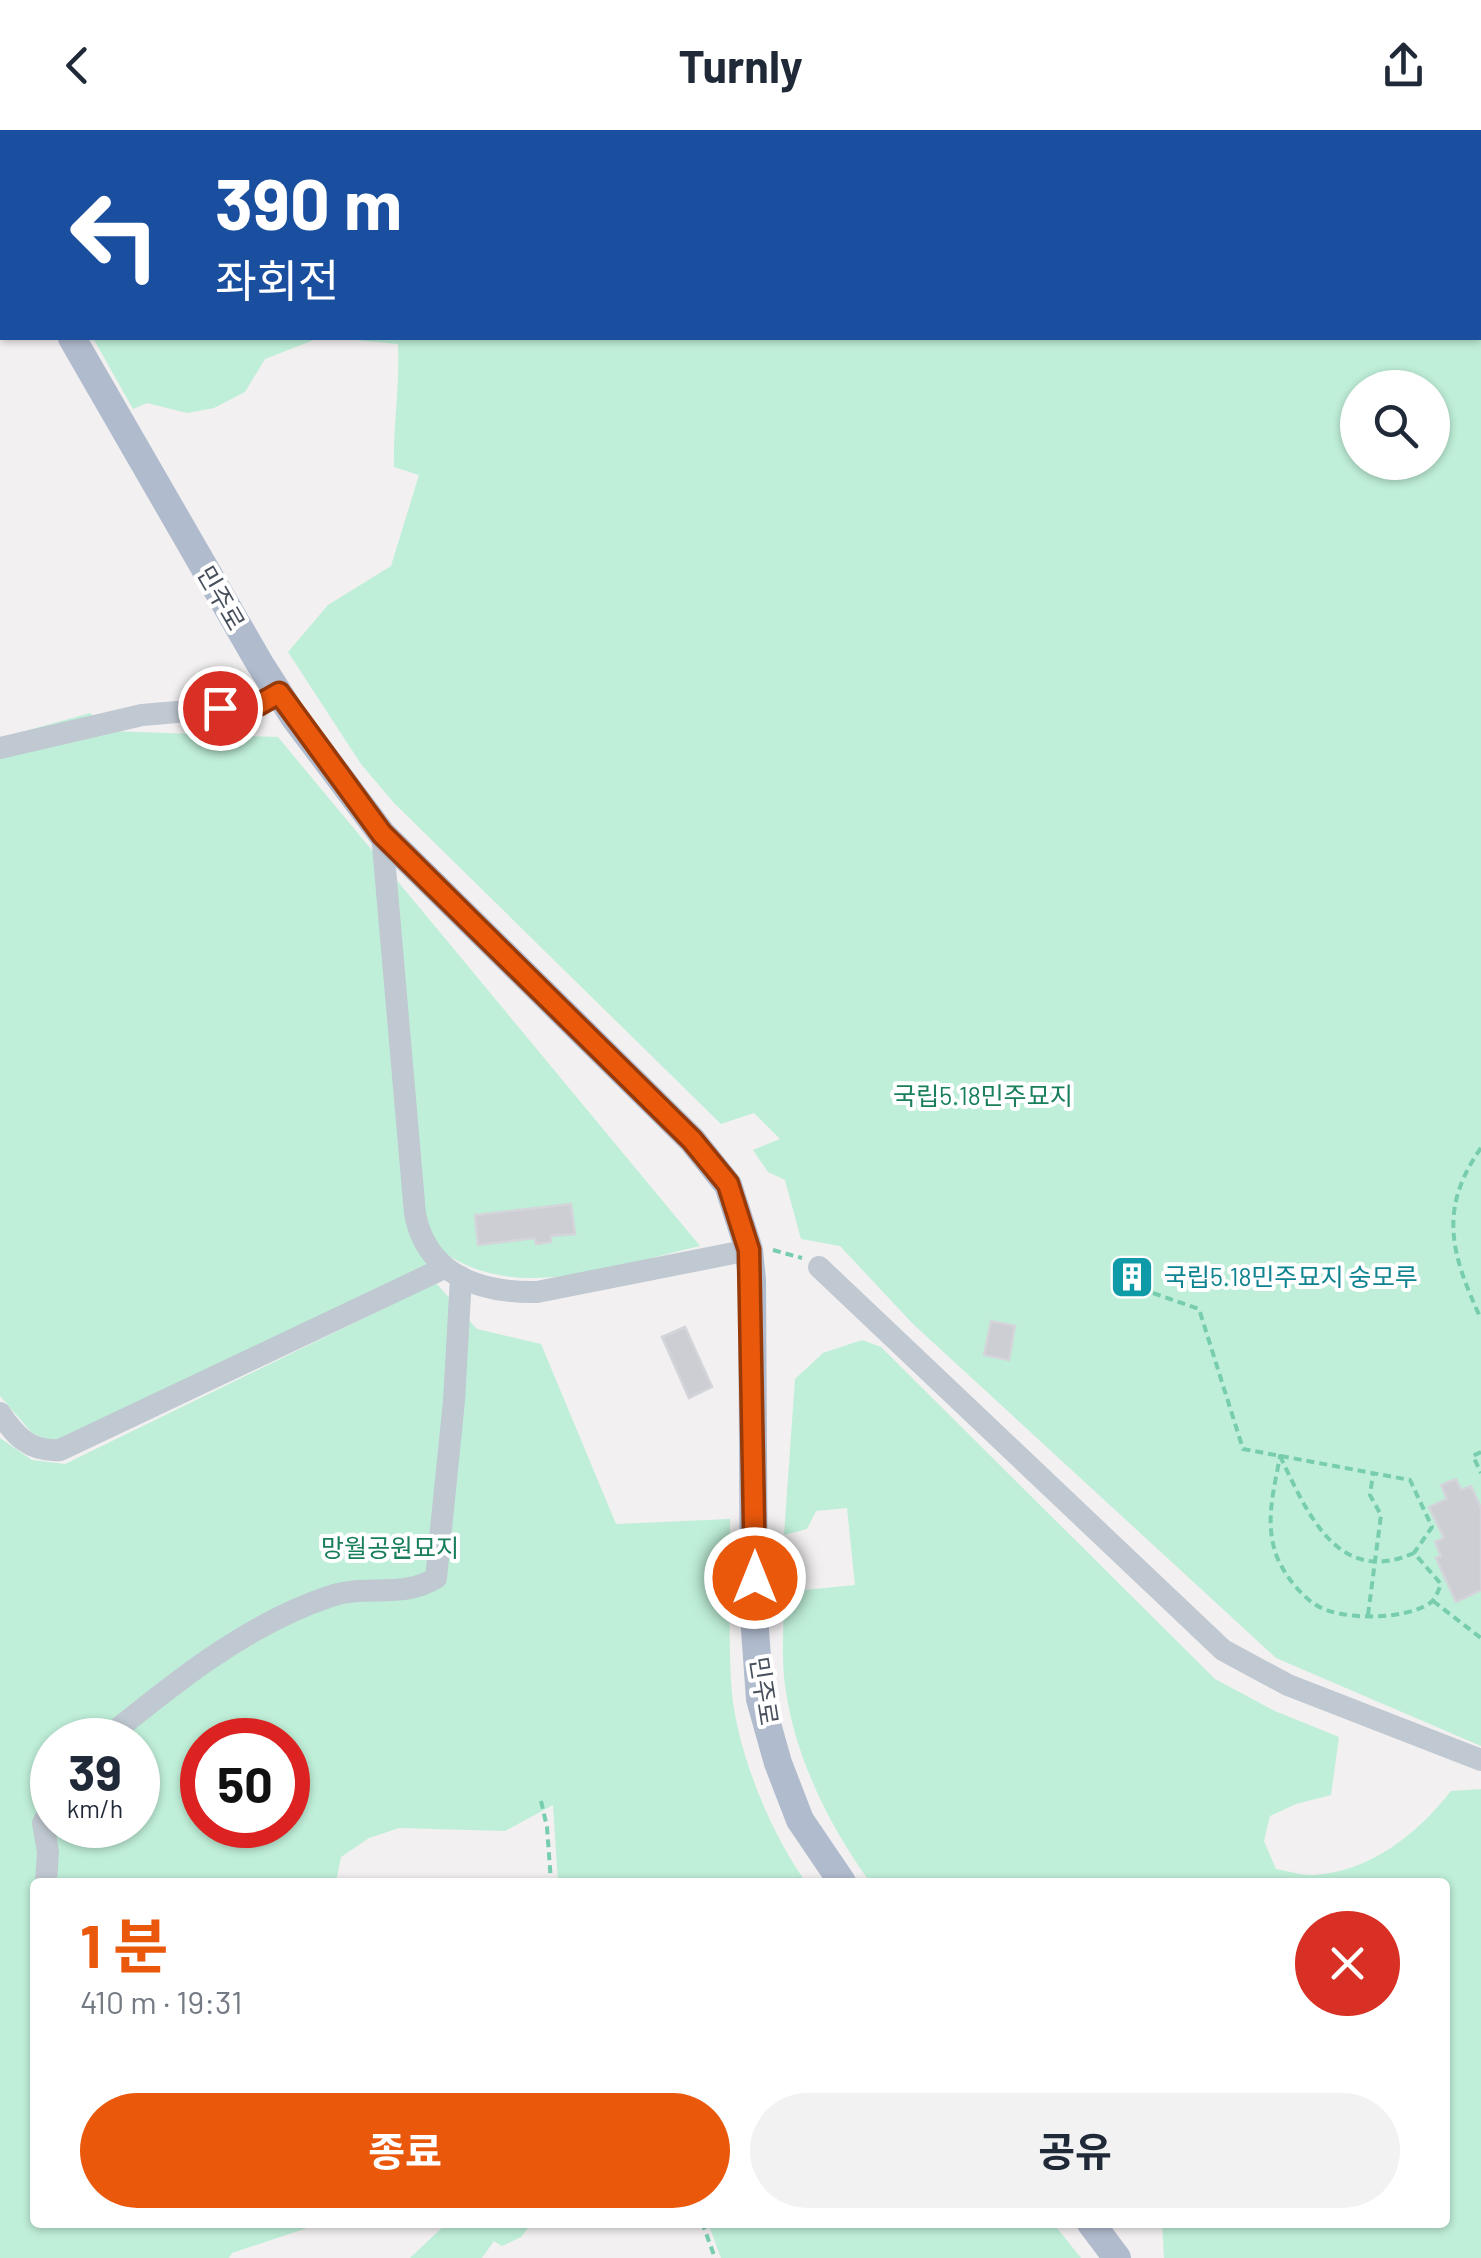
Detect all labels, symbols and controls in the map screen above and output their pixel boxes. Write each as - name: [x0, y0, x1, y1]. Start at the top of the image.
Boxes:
- icon: back: [50, 38, 105, 93]
- text: Turnly: [678, 38, 803, 92]
- icon: share: [1376, 38, 1431, 93]
- text: 390 m: [215, 160, 402, 244]
- icon: left: [50, 170, 180, 300]
- text: 좌회전: [215, 252, 339, 306]
- map controls: [1340, 370, 1450, 480]
- button: search: [1340, 370, 1450, 480]
- street label: 민주로: [192, 560, 252, 635]
- pin: [178, 666, 263, 751]
- icon: arrive: [193, 681, 248, 736]
- park label: 국립5.18민주묘지: [893, 1080, 1073, 1110]
- building icon: 국립5.18민주묘지 숭모루: [1109, 1254, 1155, 1300]
- place label: 국립5.18민주묘지 숭모루: [1164, 1261, 1418, 1291]
- position arrow: [703, 1526, 807, 1630]
- park label: 망월공원묘지: [321, 1532, 459, 1562]
- street label: 민주로: [745, 1654, 785, 1727]
- speed limit sign: 50: [180, 1718, 310, 1848]
- text: 39: [68, 1741, 122, 1801]
- text: km/h: [67, 1793, 123, 1823]
- text: 1 분: [80, 1908, 168, 1980]
- button: close: [1295, 1911, 1400, 2016]
- text: 410 m · 19:31: [80, 1982, 243, 2020]
- button: 종료: [80, 2093, 730, 2208]
- button: 공유: [750, 2093, 1400, 2208]

